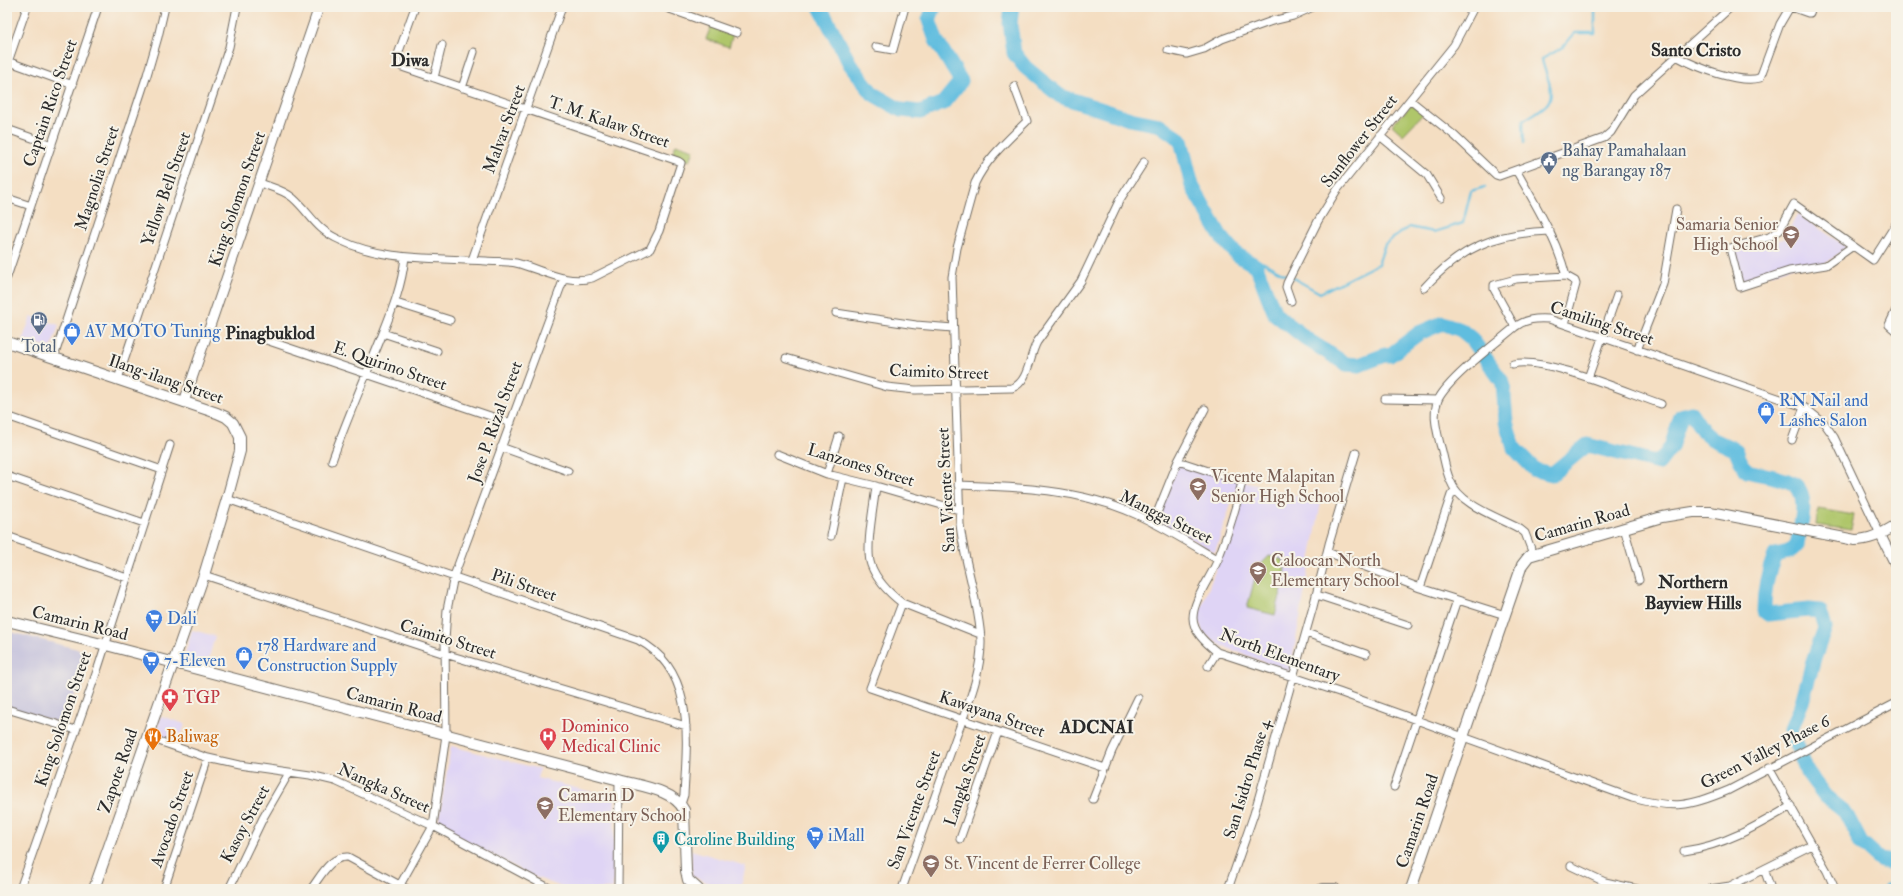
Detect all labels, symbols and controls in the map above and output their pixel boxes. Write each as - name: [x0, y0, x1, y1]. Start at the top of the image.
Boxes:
- street label: Captain Rico Street: [18, 36, 83, 170]
- district label: Santo Cristo: [1651, 39, 1741, 62]
- district label: Diwa: [391, 49, 429, 72]
- street label: Malvar Street: [478, 81, 530, 176]
- street label: Sunflower Street: [1316, 90, 1402, 192]
- street label: T. M. Kalaw Street: [546, 91, 673, 153]
- street label: Magnolia Street: [70, 122, 124, 233]
- street label: King Solomon Street: [204, 128, 270, 269]
- street label: Yellow Bell Street: [137, 129, 196, 249]
- place label: Bahay Pamahalaan ng Barangay 187: [1562, 140, 1687, 182]
- public building icon: Bahay Pamahalaan ng Barangay 187: [1539, 150, 1559, 175]
- place label: Samaria Senior High School: [1676, 214, 1779, 255]
- school or university icon: Samaria Senior High School: [1781, 224, 1801, 249]
- street label: Camiling Street: [1548, 296, 1657, 350]
- fuel station icon: Total: [29, 310, 49, 335]
- shop icon: AV MOTO Tuning: [62, 321, 82, 346]
- place label: AV MOTO Tuning: [84, 321, 221, 342]
- district label: Pinagbuklod: [225, 322, 315, 345]
- place label: Total: [21, 336, 57, 357]
- street label: E. Quirino Street: [330, 337, 450, 395]
- street label: Ilang-ilang Street: [106, 350, 227, 409]
- street label: Jose P. Rizal Street: [463, 358, 528, 487]
- street label: Caimito Street: [889, 360, 990, 384]
- place label: RN Nail and Lashes Salon: [1779, 390, 1869, 431]
- shop icon: RN Nail and Lashes Salon: [1756, 400, 1776, 425]
- street label: San Vicente Street: [932, 427, 960, 553]
- street label: Lanzones Street: [805, 439, 917, 491]
- place label: Vicente Malapitan Senior High School: [1211, 466, 1345, 507]
- school or university icon: Vicente Malapitan Senior High School: [1188, 476, 1208, 501]
- street label: Mangga Street: [1116, 486, 1216, 549]
- street label: Camarin Road: [1532, 499, 1633, 547]
- place label: Caloocan North Elementary School: [1271, 550, 1400, 592]
- school or university icon: Caloocan North Elementary School: [1248, 560, 1268, 585]
- street label: Pili Street: [489, 564, 560, 606]
- district label: Northern Bayview Hills: [1645, 571, 1741, 615]
- street label: Camarin Road: [30, 601, 131, 645]
- supermarket icon: Dali: [144, 608, 164, 633]
- place label: Dali: [167, 608, 197, 629]
- street label: Caimito Street: [397, 614, 499, 664]
- street label: North Elementary: [1217, 624, 1343, 688]
- place label: 178 Hardware and Construction Supply: [257, 635, 398, 677]
- shop icon: 178 Hardware and Construction Supply: [234, 645, 254, 670]
- street label: King Solomon Street: [30, 648, 96, 789]
- supermarket icon: 7-Eleven: [141, 650, 161, 675]
- place label: 7-Eleven: [164, 650, 226, 671]
- street label: Camarin Road: [344, 682, 445, 728]
- street label: Kawayana Street: [936, 686, 1048, 743]
- pharmacy icon: TGP: [160, 687, 180, 712]
- place label: TGP: [183, 687, 220, 708]
- street label: Green Valley Phase 6: [1697, 710, 1835, 795]
- place label: Dominico Medical Clinic: [561, 716, 660, 757]
- district label: ADCNAI: [1059, 716, 1134, 739]
- street label: San Isidro Phase 4: [1219, 716, 1275, 841]
- street label: Zapote Road: [94, 725, 143, 816]
- restaurant icon: Baliwag: [143, 726, 163, 751]
- place label: Baliwag: [166, 726, 219, 747]
- hospital icon: Dominico Medical Clinic: [538, 726, 558, 751]
- street label: Langka Street: [939, 731, 991, 829]
- street label: San Vicente Street: [883, 747, 945, 872]
- street label: Nangka Street: [335, 758, 434, 818]
- street label: Avocado Street: [145, 768, 198, 871]
- street label: Camarin Road: [1391, 771, 1443, 871]
- street label: Kasoy Street: [216, 781, 275, 867]
- place label: Camarin D Elementary School: [558, 785, 687, 827]
- school or university icon: Camarin D Elementary School: [535, 795, 555, 820]
- supermarket icon: iMall: [805, 825, 825, 850]
- place label: iMall: [828, 825, 865, 846]
- building icon: Caroline Building: [651, 829, 671, 854]
- place label: Caroline Building: [674, 829, 795, 850]
- school or university icon: St. Vincent de Ferrer College: [921, 853, 941, 878]
- place label: St. Vincent de Ferrer College: [944, 853, 1141, 874]

